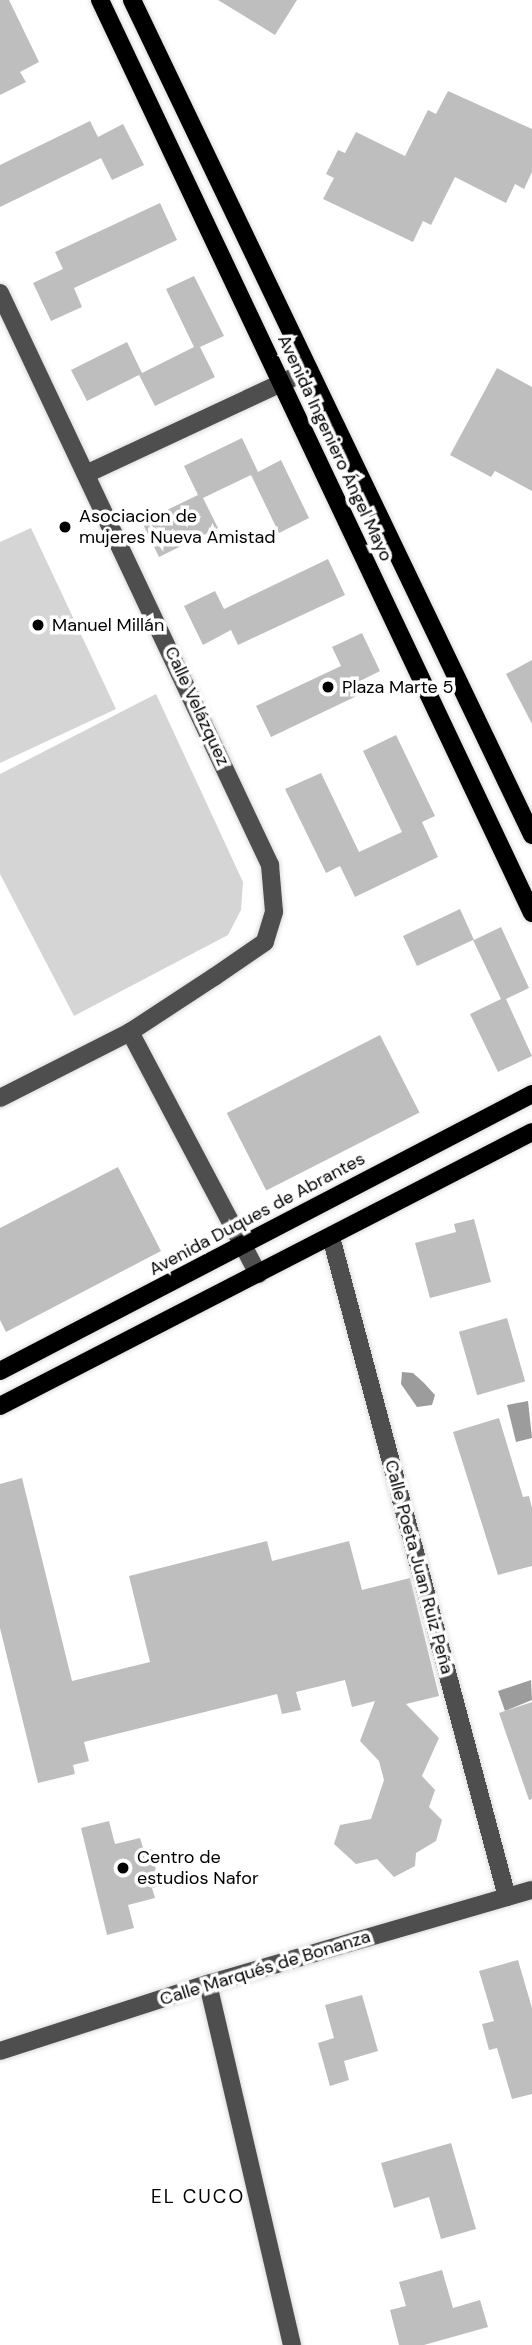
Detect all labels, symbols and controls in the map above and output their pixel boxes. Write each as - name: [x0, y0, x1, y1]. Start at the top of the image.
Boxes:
- street label: Avenida Ingeniero Ángel Mayo: [273, 331, 397, 565]
- place label: Asociacion de mujeres Nueva Amistad: [79, 506, 276, 548]
- marker: Asociacion de mujeres Nueva Amistad: [57, 519, 73, 535]
- place label: Manuel Millán: [52, 614, 164, 636]
- marker: Manuel Millán: [30, 617, 46, 633]
- street label: Calle Velázquez: [160, 643, 234, 769]
- place label: Plaza Marte 5: [342, 676, 453, 698]
- marker: Plaza Marte 5: [320, 679, 336, 695]
- street label: Avenida Duques de Abrantes: [145, 1148, 369, 1280]
- street label: Calle Poeta Juan Ruiz Peña: [380, 1458, 458, 1676]
- place label: Centro de estudios Nafor: [137, 1847, 259, 1890]
- marker: Centro de estudios Nafor: [115, 1860, 131, 1876]
- street label: Calle Marqués de Bonanza: [157, 1926, 373, 2010]
- district label: EL CUCO: [152, 2186, 244, 2208]

